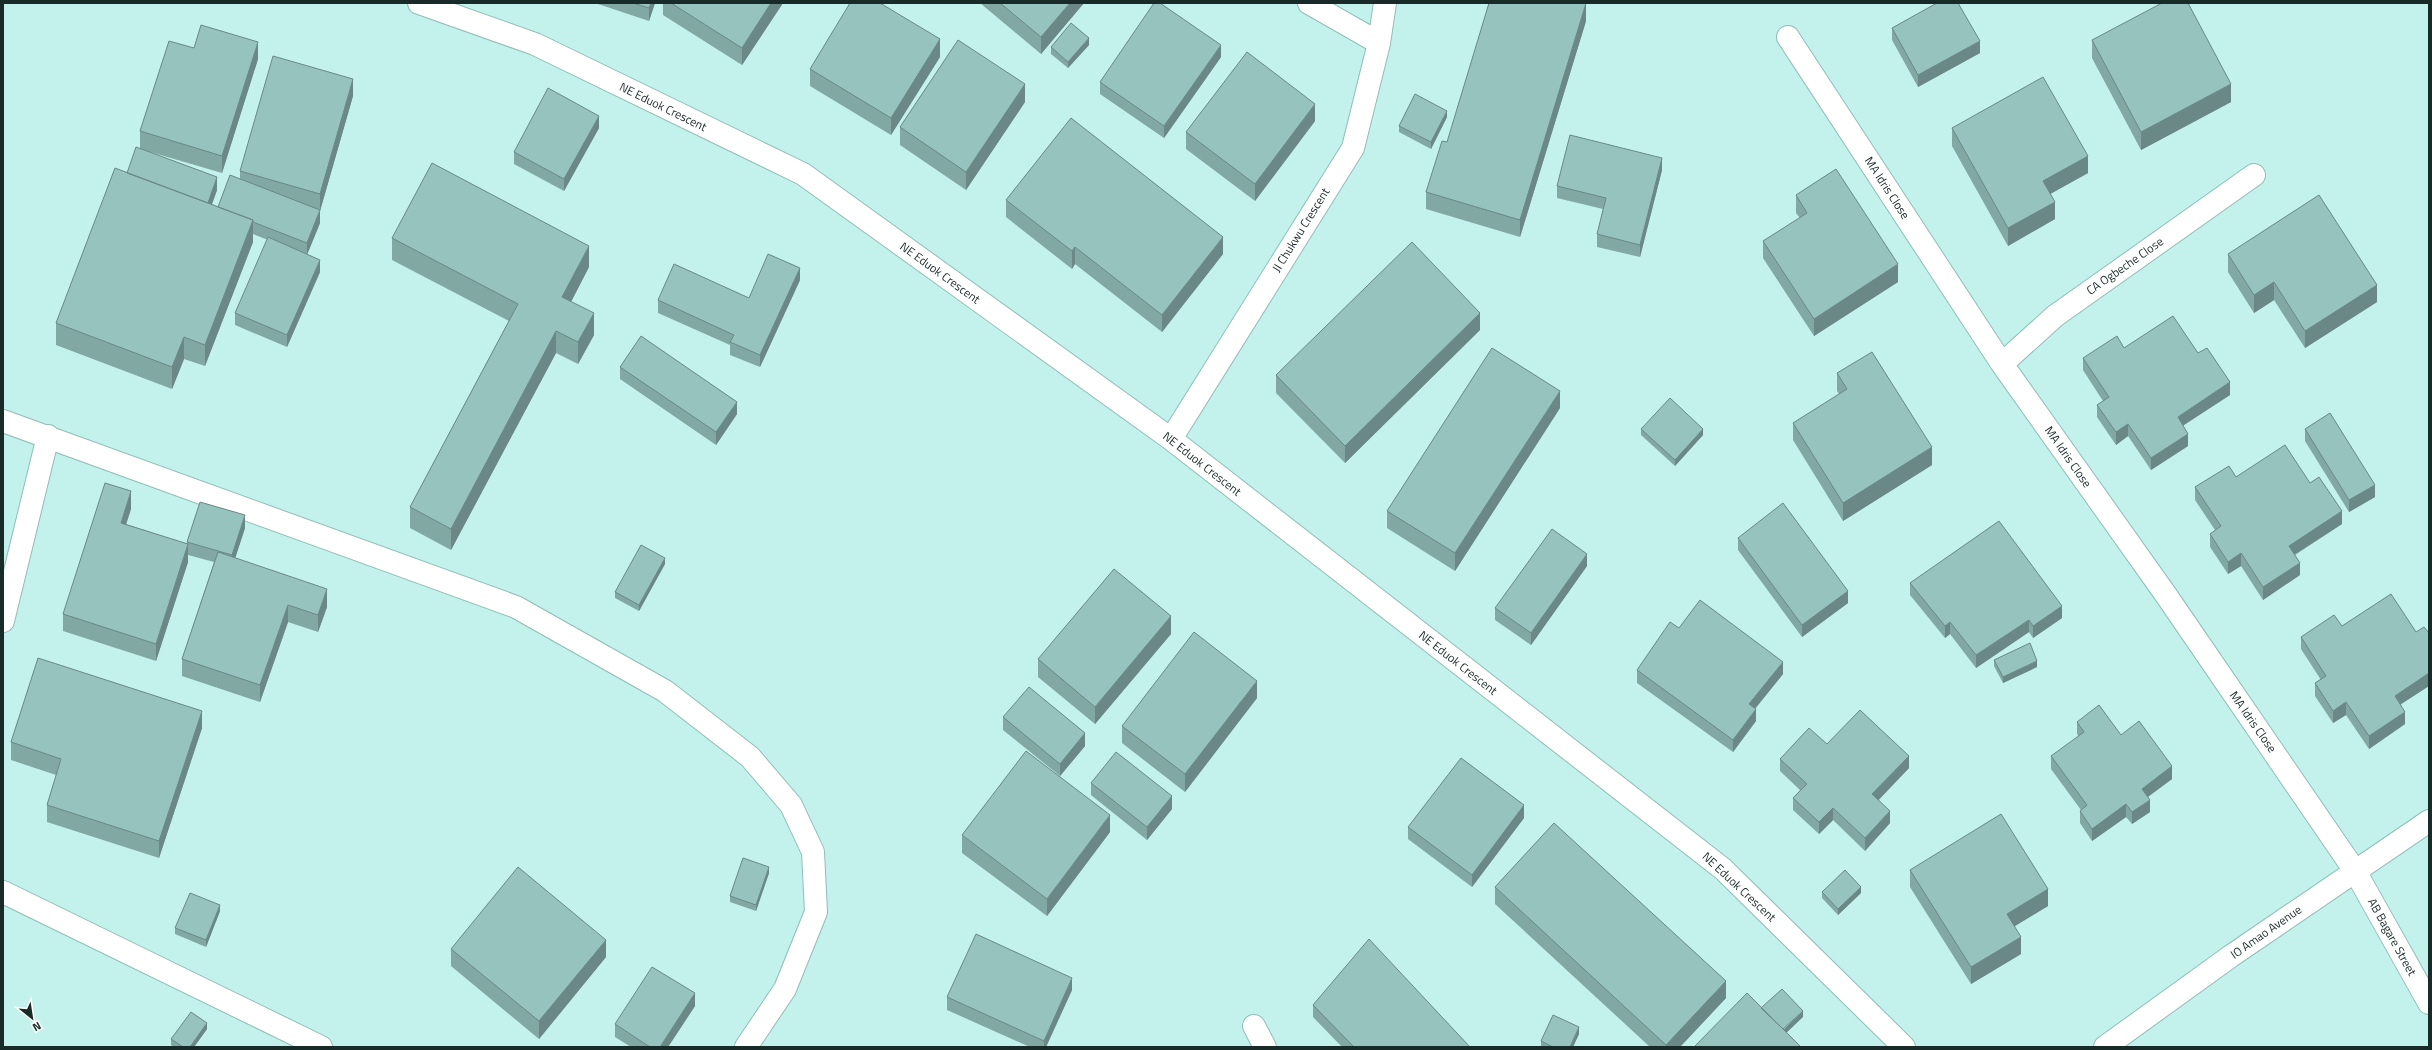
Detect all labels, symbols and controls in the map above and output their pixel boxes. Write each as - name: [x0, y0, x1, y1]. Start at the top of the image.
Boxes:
- street label: NE Eduok Crescent: [616, 77, 711, 136]
- street label: MA Idris Close: [1860, 153, 1915, 223]
- street label: JI Chukwu Crescent: [1267, 183, 1335, 276]
- street label: CA Ogbeche Close: [2082, 232, 2167, 299]
- street label: NE Eduok Crescent: [896, 237, 985, 309]
- street label: MA Idris Close: [2040, 422, 2097, 491]
- street label: NE Eduok Crescent: [1159, 427, 1246, 501]
- street label: NE Eduok Crescent: [1415, 626, 1502, 700]
- street label: MA Idris Close: [2225, 687, 2282, 756]
- street label: NE Eduok Crescent: [1698, 847, 1781, 927]
- street label: AB Bagare Street: [2363, 894, 2422, 980]
- street label: IO Amao Avenue: [2226, 900, 2305, 963]
- north arrow: [12, 998, 52, 1038]
- text: N: [30, 1018, 44, 1035]

